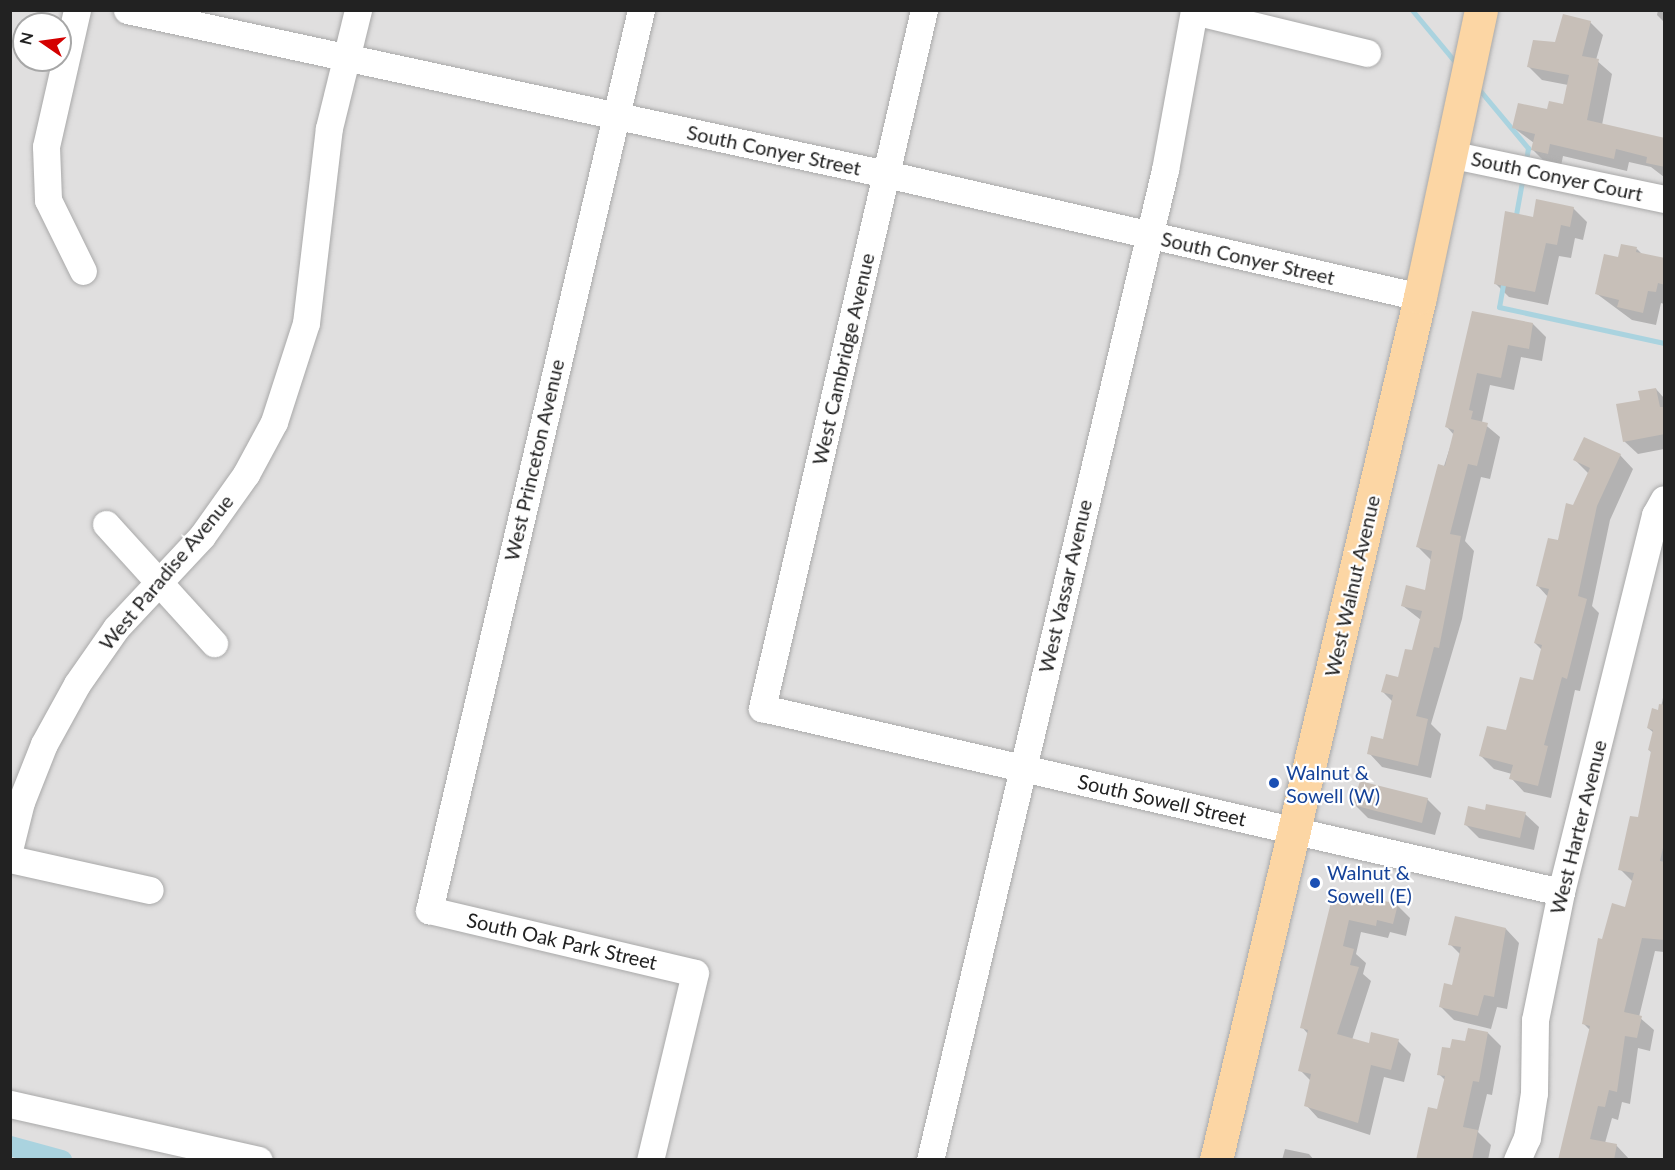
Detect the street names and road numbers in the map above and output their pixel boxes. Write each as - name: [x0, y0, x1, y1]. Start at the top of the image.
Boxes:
- street label: South Conyer Street: [685, 120, 863, 180]
- street label: South Conyer Court: [1469, 146, 1645, 206]
- street label: South Conyer Street: [1159, 226, 1337, 290]
- street label: West Cambridge Avenue: [807, 250, 879, 468]
- street label: West Princeton Avenue: [499, 356, 569, 564]
- street label: West Paradise Avenue: [94, 489, 238, 655]
- street label: West Walnut Avenue: [1319, 493, 1385, 679]
- street label: West Vassar Avenue: [1033, 496, 1097, 676]
- street label: West Harter Avenue: [1545, 737, 1611, 917]
- street label: South Sowell Street: [1075, 769, 1249, 831]
- street label: South Oak Park Street: [465, 907, 659, 975]

